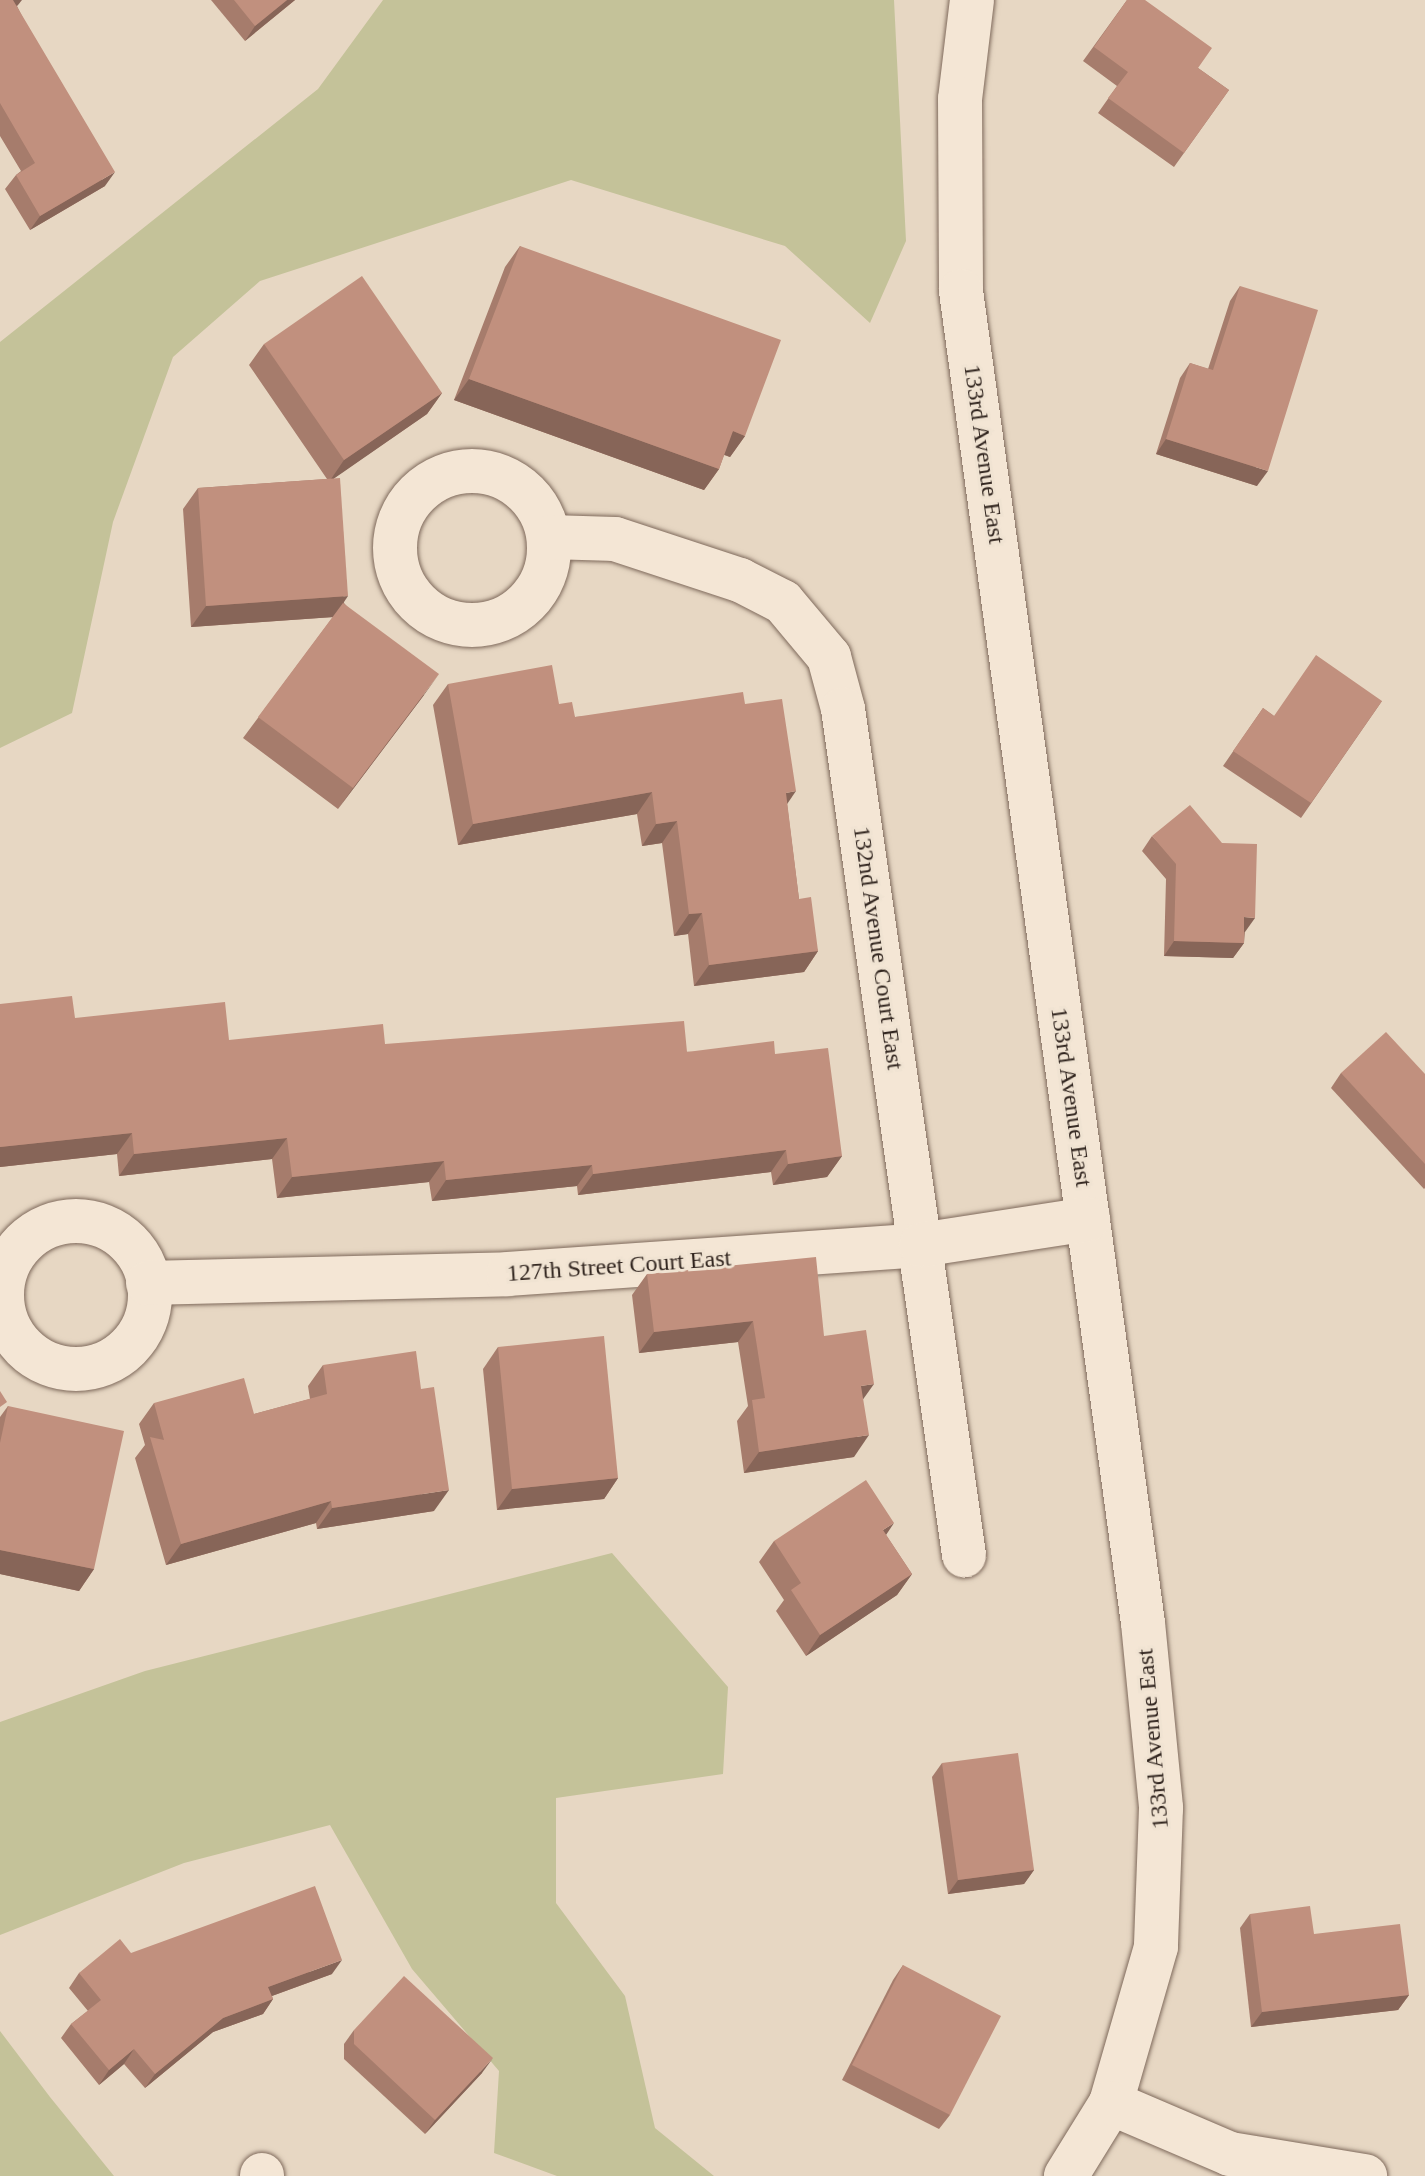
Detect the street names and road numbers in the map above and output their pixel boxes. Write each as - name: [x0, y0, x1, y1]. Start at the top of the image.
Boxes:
- street label: 133rd Avenue East: [957, 362, 1011, 546]
- street label: 132nd Avenue Court East: [847, 824, 909, 1072]
- street label: 133rd Avenue East: [1044, 1005, 1098, 1189]
- street label: 127th Street Court East: [506, 1244, 732, 1288]
- street label: 133rd Avenue East: [1131, 1647, 1175, 1831]

